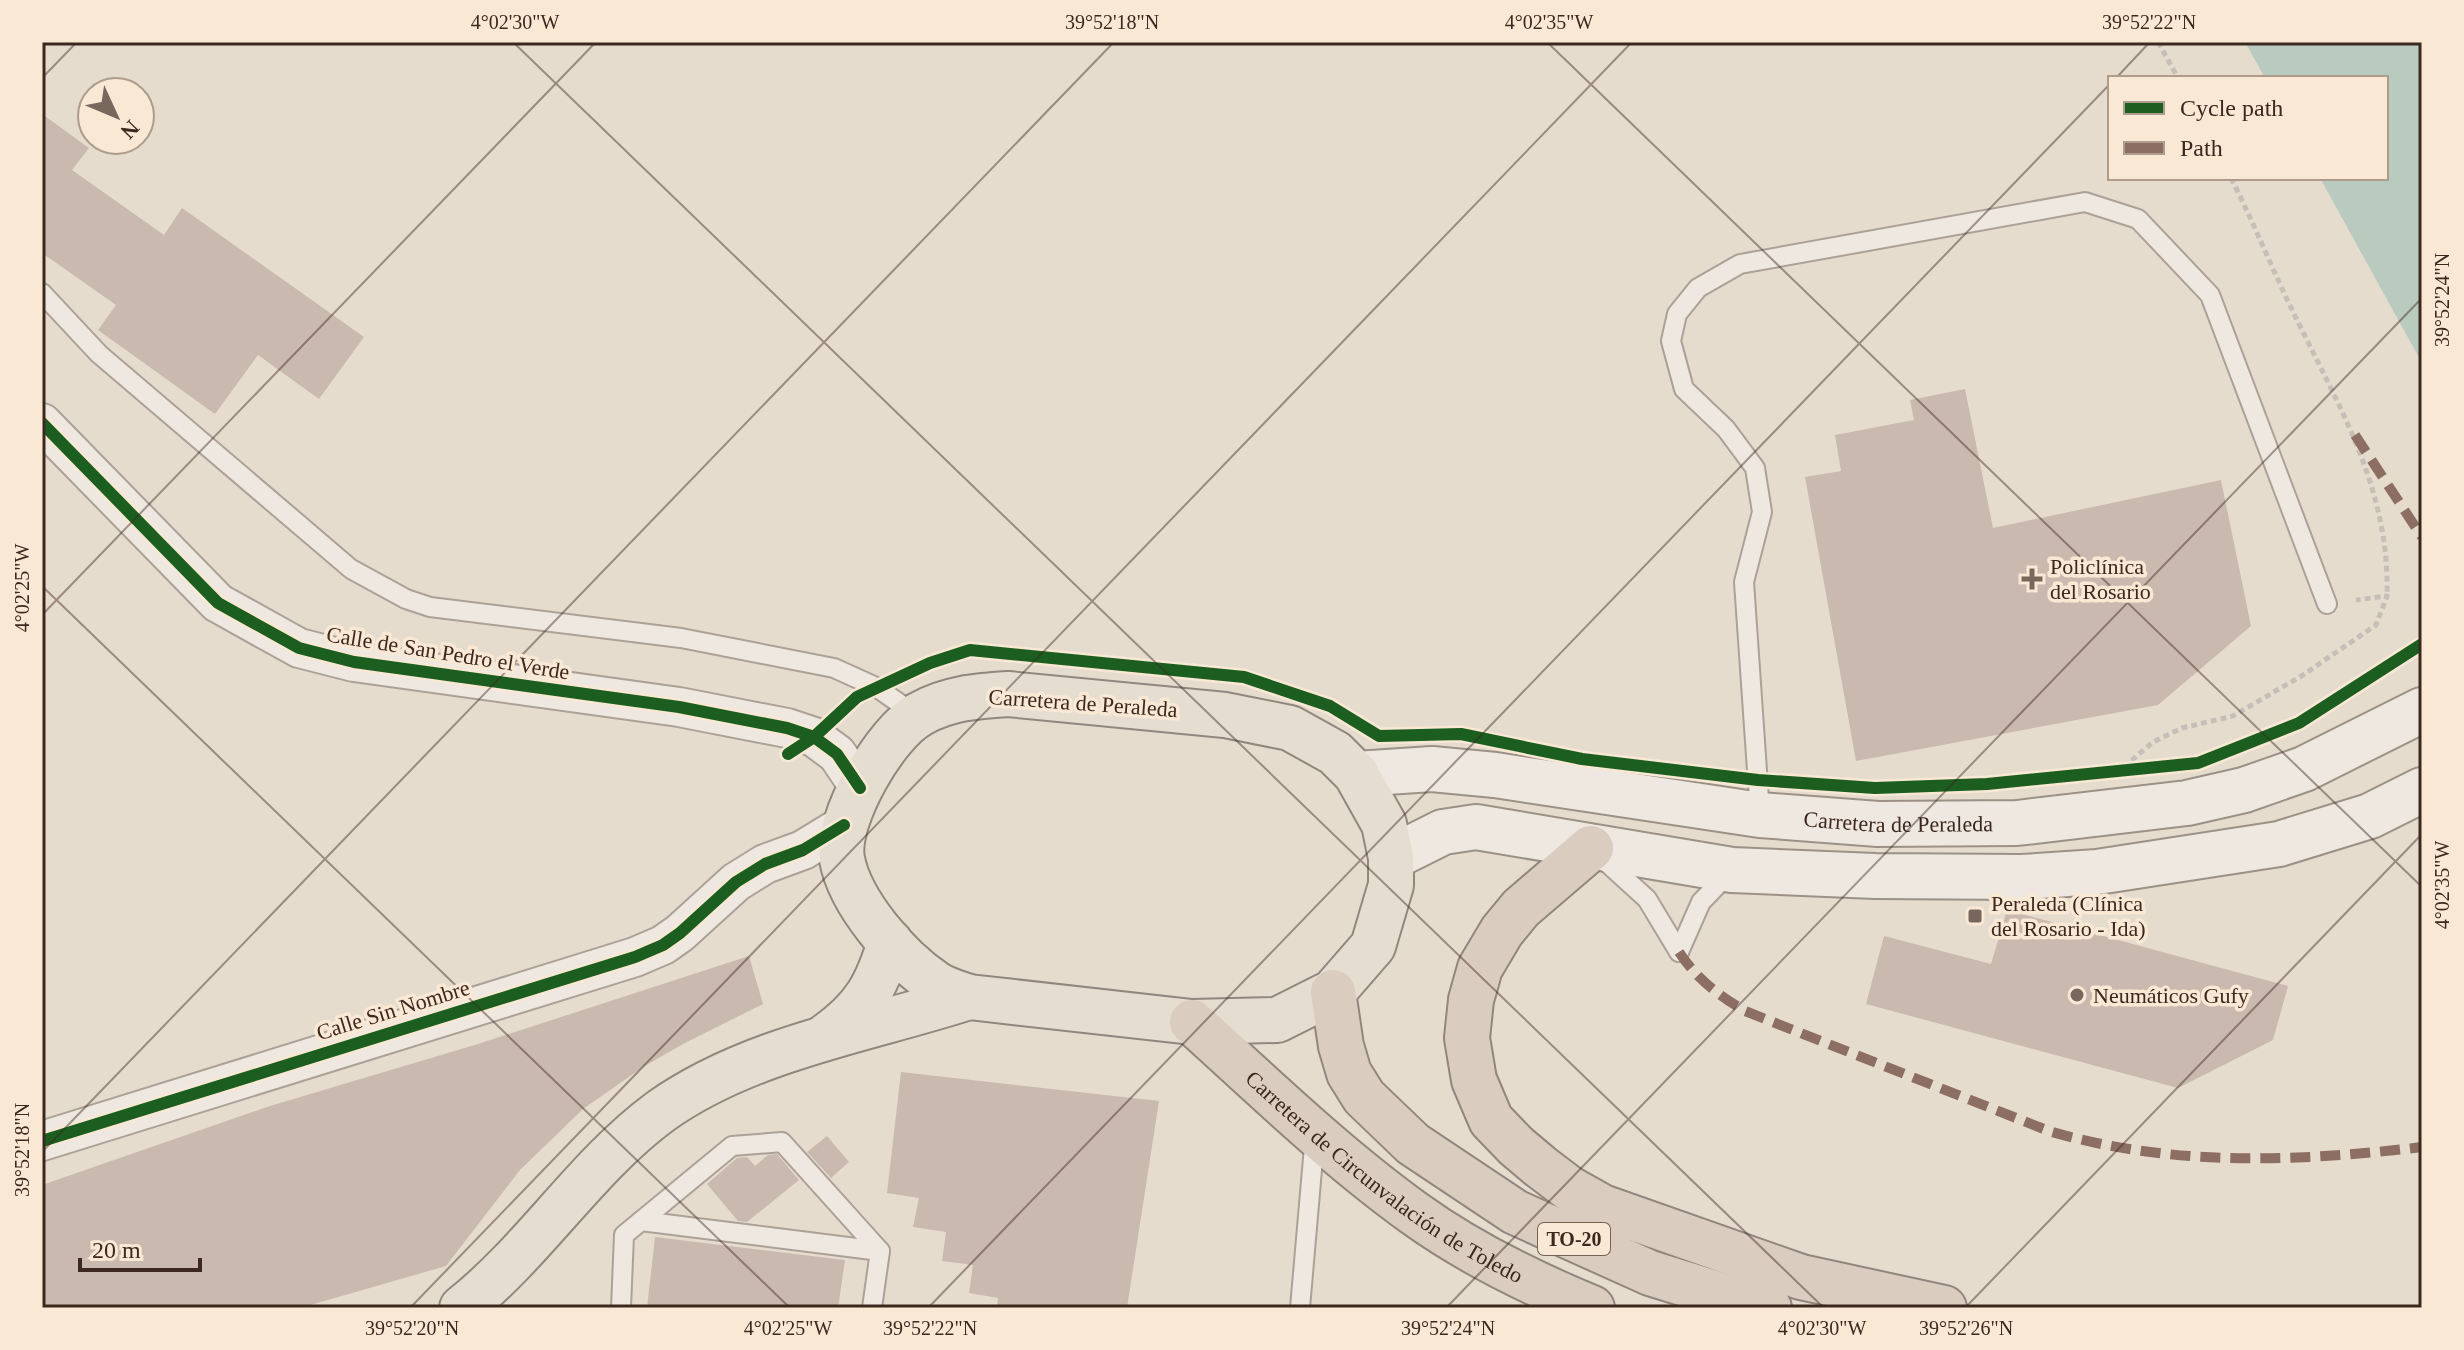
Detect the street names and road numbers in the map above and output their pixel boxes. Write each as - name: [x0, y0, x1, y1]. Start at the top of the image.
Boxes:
- street label: Calle de San Pedro el Verde: [325, 621, 571, 685]
- street label: Carretera de Peraleda: [988, 684, 1179, 722]
- street label: Carretera de Peraleda: [1803, 806, 1993, 837]
- street label: Calle Sin Nombre: [313, 975, 473, 1045]
- street label: Carretera de Circunvalación de Toledo: [1241, 1065, 1527, 1288]
- road number: TO-20: [1538, 1223, 1610, 1255]

